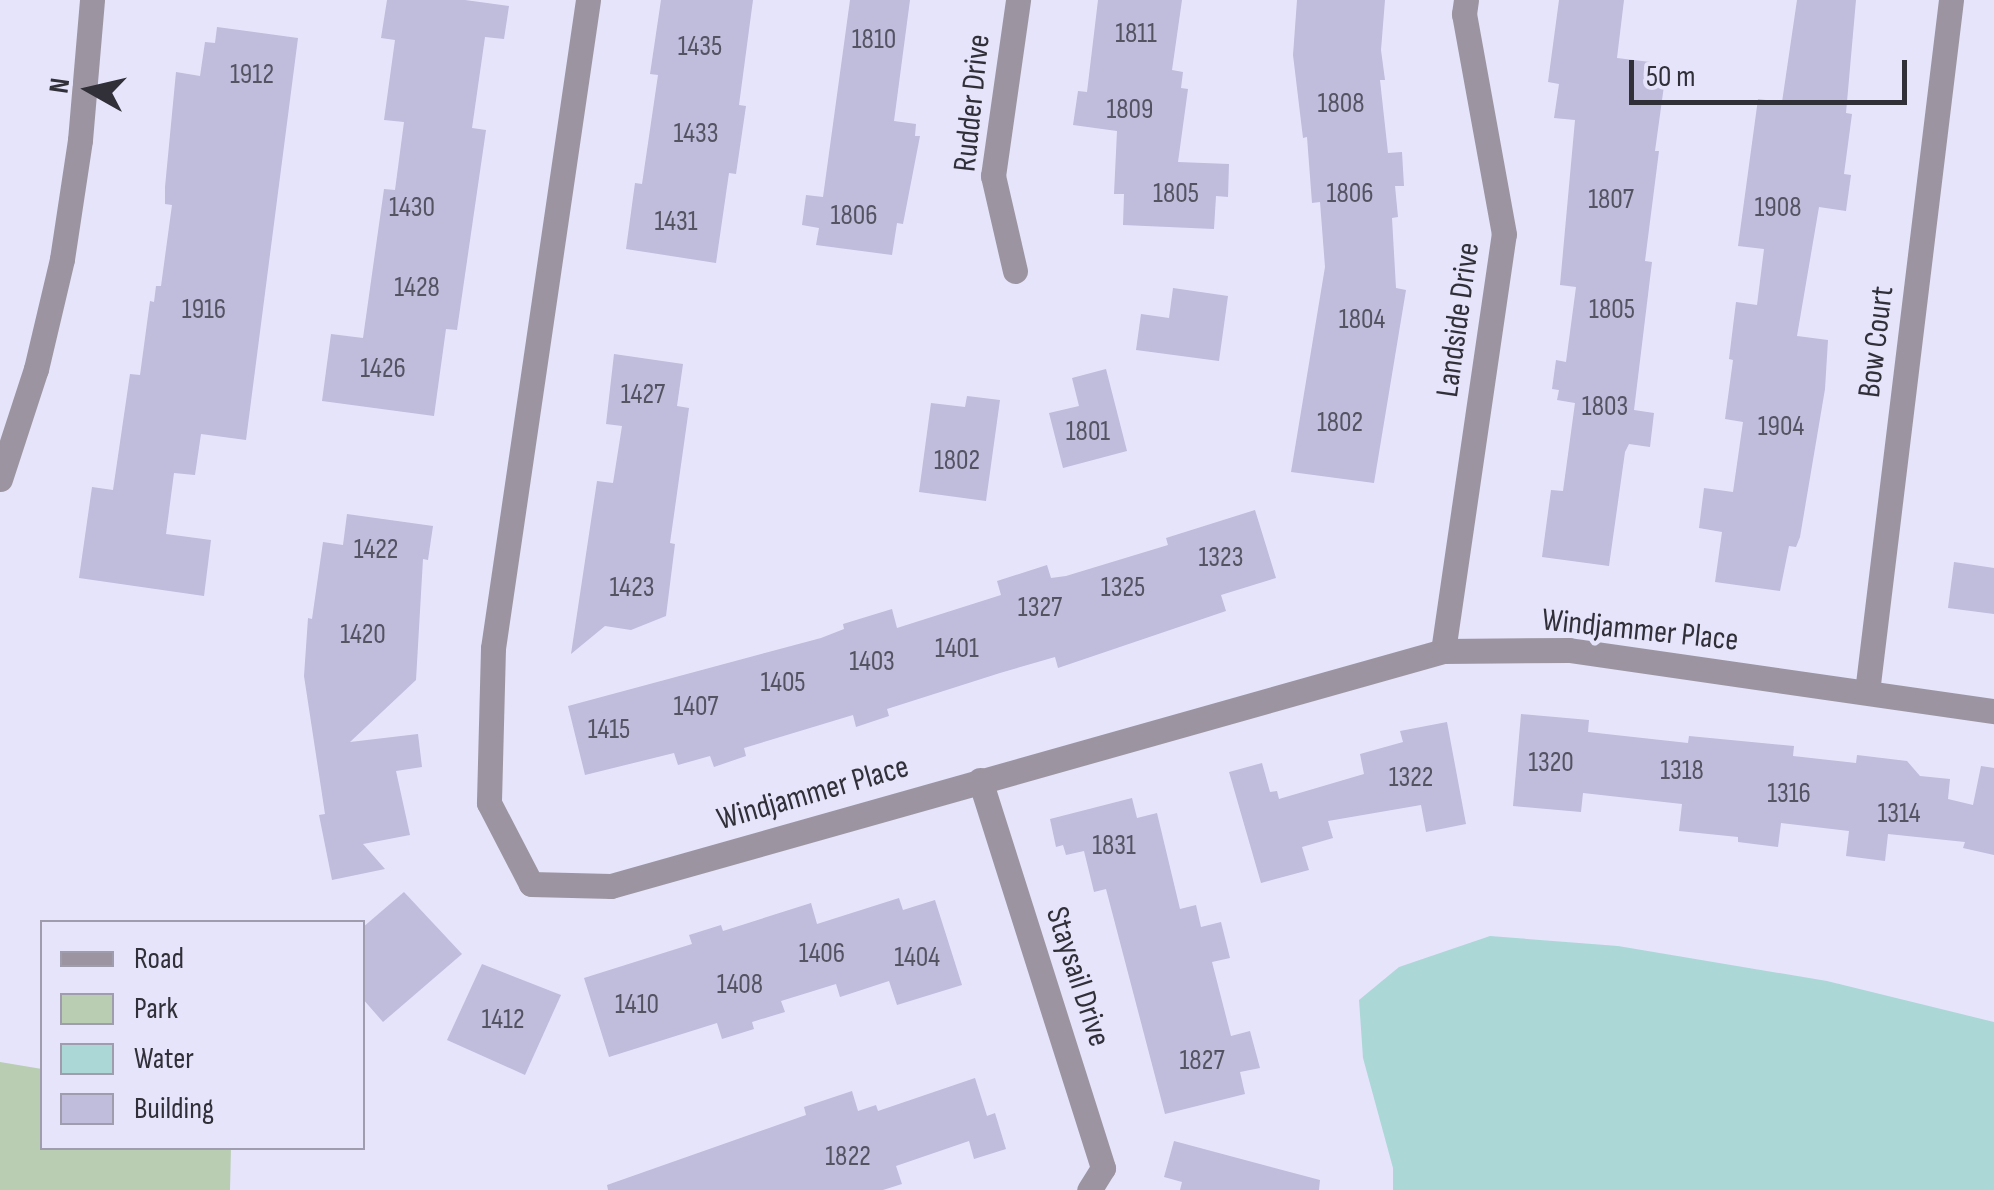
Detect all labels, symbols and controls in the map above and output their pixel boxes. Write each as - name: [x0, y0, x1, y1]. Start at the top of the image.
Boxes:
- house number: 1811: [1115, 17, 1157, 51]
- house number: 1810: [852, 23, 896, 57]
- house number: 1435: [678, 30, 722, 64]
- street label: Rudder Drive: [947, 32, 999, 174]
- north arrow: [40, 40, 140, 140]
- scale bar: [1634, 40, 1912, 102]
- house number: 1912: [230, 58, 274, 92]
- text: 50 m: [1646, 59, 1695, 95]
- text: N: [42, 76, 77, 95]
- house number: 1808: [1318, 87, 1364, 121]
- house number: 1809: [1107, 93, 1153, 127]
- house number: 1433: [673, 117, 719, 151]
- house number: 1805: [1153, 177, 1199, 211]
- house number: 1806: [1327, 177, 1373, 211]
- house number: 1807: [1588, 183, 1634, 217]
- house number: 1430: [389, 191, 435, 225]
- house number: 1908: [1755, 191, 1801, 225]
- house number: 1806: [831, 199, 877, 233]
- house number: 1431: [654, 205, 698, 239]
- street label: Landside Drive: [1429, 240, 1489, 400]
- house number: 1428: [394, 271, 440, 305]
- street label: Bow Court: [1851, 284, 1903, 400]
- house number: 1916: [182, 293, 226, 327]
- house number: 1805: [1589, 293, 1635, 327]
- house number: 1804: [1339, 303, 1385, 337]
- house number: 1426: [360, 352, 406, 386]
- house number: 1427: [621, 378, 665, 412]
- house number: 1803: [1582, 390, 1628, 424]
- house number: 1802: [1317, 406, 1363, 440]
- house number: 1904: [1758, 410, 1804, 444]
- house number: 1801: [1066, 415, 1110, 449]
- house number: 1802: [934, 444, 980, 478]
- house number: 1422: [354, 533, 398, 567]
- house number: 1323: [1199, 541, 1243, 575]
- house number: 1423: [610, 571, 654, 605]
- house number: 1325: [1101, 571, 1145, 605]
- house number: 1327: [1018, 591, 1062, 625]
- street label: Windjammer Place: [1540, 602, 1740, 660]
- house number: 1420: [340, 618, 386, 652]
- house number: 1401: [935, 632, 979, 666]
- house number: 1403: [849, 645, 895, 679]
- house number: 1405: [760, 666, 806, 700]
- house number: 1407: [673, 690, 719, 724]
- house number: 1415: [588, 713, 630, 747]
- house number: 1320: [1528, 746, 1574, 780]
- street label: Windjammer Place: [713, 748, 913, 840]
- house number: 1318: [1660, 754, 1704, 788]
- house number: 1322: [1389, 761, 1433, 795]
- house number: 1316: [1767, 777, 1811, 811]
- house number: 1314: [1877, 797, 1921, 831]
- house number: 1831: [1092, 829, 1136, 863]
- street label: Staysail Drive: [1036, 902, 1118, 1052]
- legend: [40, 920, 365, 1150]
- house number: 1406: [799, 937, 845, 971]
- text: Road: [134, 941, 184, 977]
- house number: 1404: [894, 941, 940, 975]
- house number: 1408: [717, 968, 763, 1002]
- house number: 1410: [615, 988, 659, 1022]
- text: Park: [134, 991, 178, 1027]
- house number: 1412: [481, 1003, 525, 1037]
- text: Water: [134, 1041, 194, 1077]
- house number: 1827: [1179, 1044, 1225, 1078]
- text: Building: [134, 1091, 214, 1127]
- house number: 1822: [825, 1140, 871, 1174]

